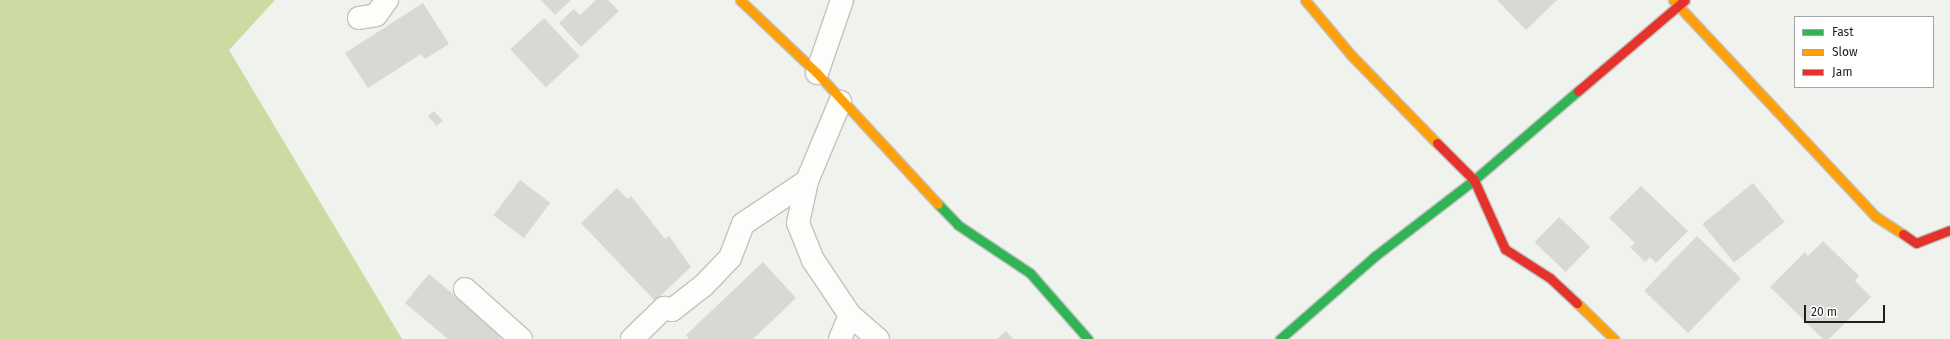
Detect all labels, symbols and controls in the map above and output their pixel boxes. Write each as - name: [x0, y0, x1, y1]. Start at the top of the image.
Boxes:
- legend: [1794, 16, 1934, 88]
- text: Fast: [1832, 25, 1854, 39]
- text: Slow: [1832, 45, 1858, 59]
- text: Jam: [1832, 65, 1852, 79]
- scale bar: [1806, 297, 1887, 323]
- text: 20 m: [1811, 305, 1837, 319]

